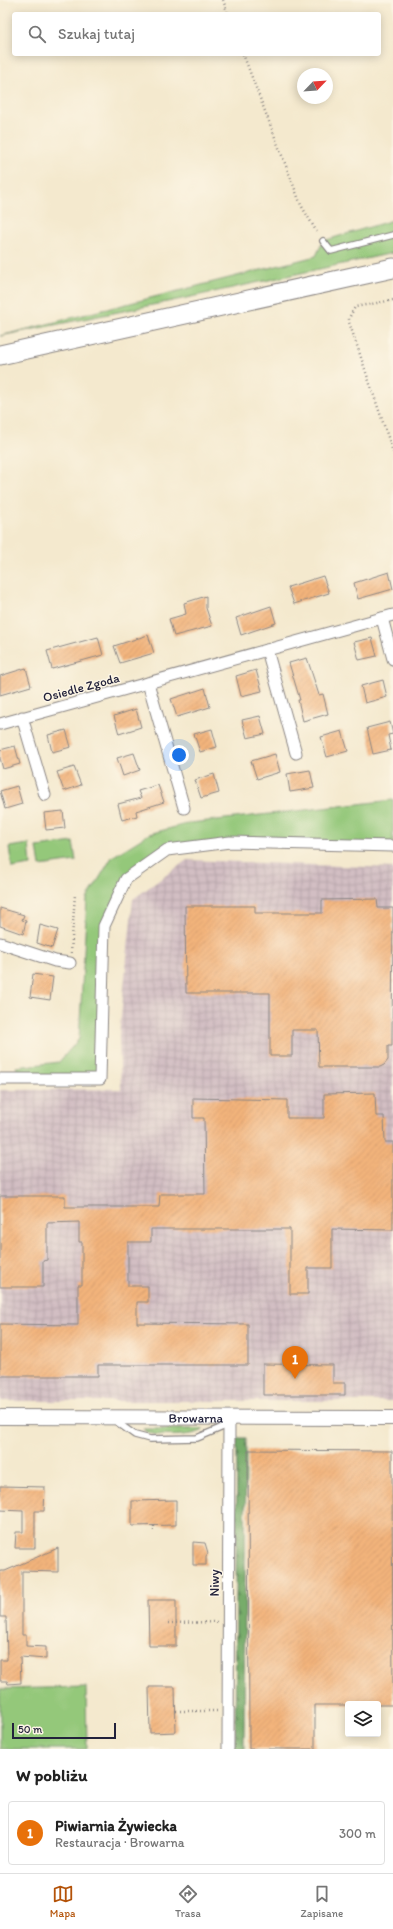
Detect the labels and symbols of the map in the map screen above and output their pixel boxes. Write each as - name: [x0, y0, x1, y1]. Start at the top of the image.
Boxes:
- north arrow: [297, 68, 333, 104]
- street label: Osiedle Zgoda: [41, 670, 122, 705]
- your location: [169, 745, 189, 765]
- pin: 1: [282, 1346, 308, 1379]
- street label: Browarna: [169, 1410, 224, 1426]
- street label: Niwy: [207, 1569, 222, 1597]
- scale bar: [12, 1721, 116, 1740]

